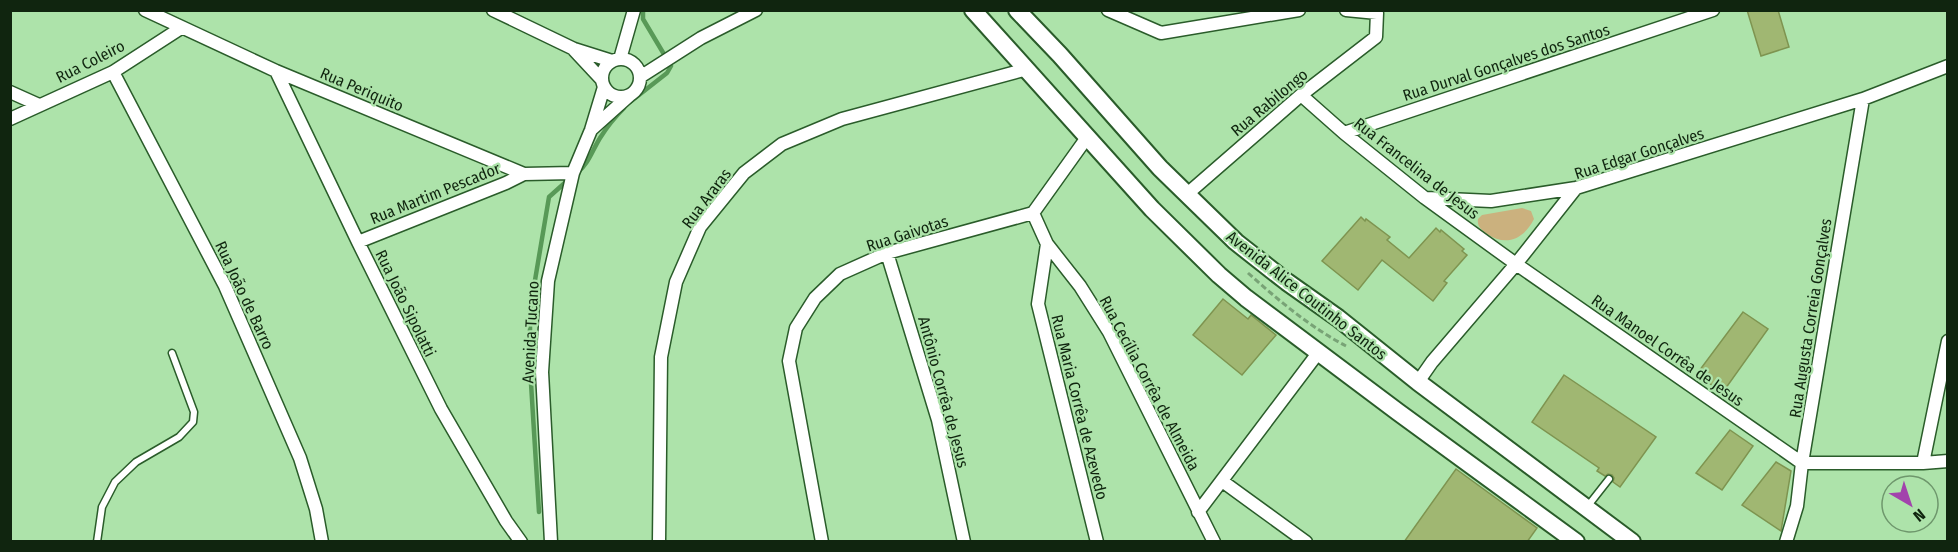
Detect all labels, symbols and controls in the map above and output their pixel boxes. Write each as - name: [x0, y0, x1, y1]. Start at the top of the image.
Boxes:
- street label: Rua Durval Gonçalves dos Santos: [1400, 20, 1612, 105]
- street label: Rua Coleiro: [53, 36, 128, 87]
- street label: Rua Periquito: [317, 63, 406, 115]
- street label: Rua Rabilongo: [1227, 65, 1312, 140]
- street label: Rua Francelina de Jesus: [1350, 114, 1483, 223]
- street label: Rua Edgar Gonçalves: [1572, 124, 1706, 183]
- street label: Rua Martim Pescador: [367, 159, 503, 228]
- street label: Rua Araras: [678, 165, 735, 232]
- street label: Rua Gaivotas: [864, 211, 951, 256]
- street label: Rua Augusta Correia Gonçalves: [1785, 217, 1836, 419]
- street label: Avenida Alice Coutinho Santos: [1223, 227, 1391, 364]
- street label: Rua João de Barro: [211, 238, 278, 352]
- street label: Rua João Sipolatti: [371, 247, 440, 360]
- street label: Avenida Tucano: [518, 280, 543, 384]
- street label: Rua Manoel Corrêa de Jesus: [1588, 291, 1748, 410]
- street label: Rua Cecília Corrêa de Almeida: [1095, 293, 1204, 474]
- street label: Rua Maria Corrêa de Azevedo: [1047, 313, 1112, 502]
- street label: Antônio Corrêa de Jesus: [914, 314, 973, 470]
- north arrow: [1880, 474, 1940, 534]
- text: N: [1909, 505, 1929, 526]

